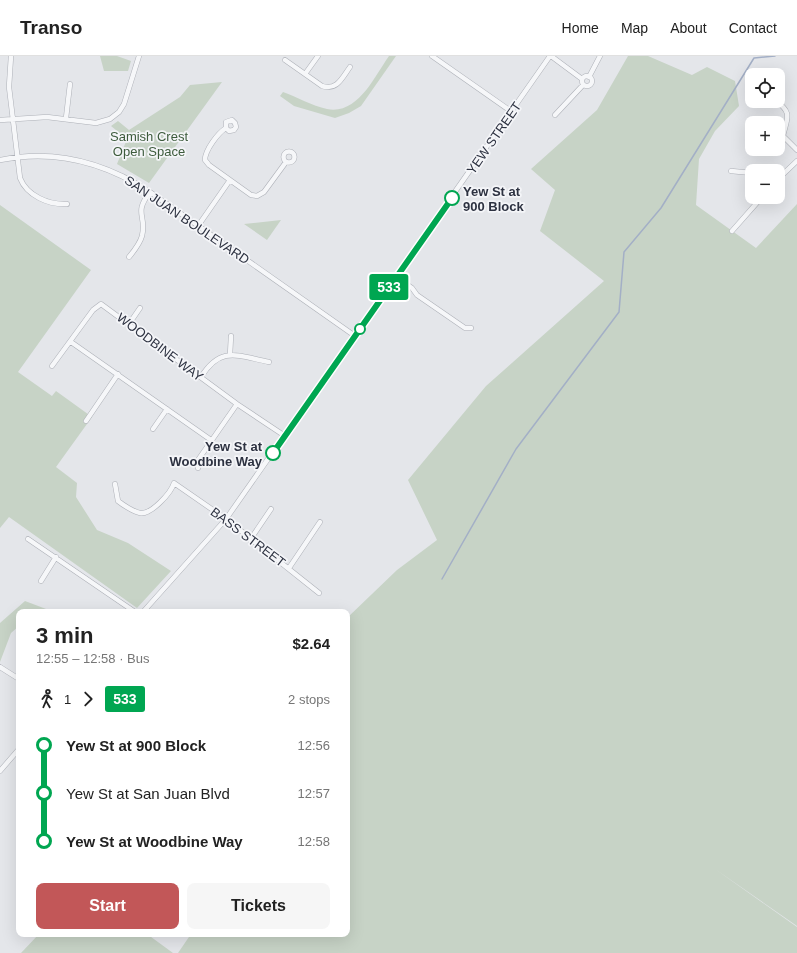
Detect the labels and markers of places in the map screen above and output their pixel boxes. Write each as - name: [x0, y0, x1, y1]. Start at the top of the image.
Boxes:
- place label: Yew St at 900 Block: [463, 184, 524, 214]
- marker: Yew St at 900 Block: [444, 190, 460, 206]
- unlabelled marker: [354, 323, 366, 335]
- place label: Yew St at Woodbine Way: [170, 439, 263, 469]
- marker: Yew St at Woodbine Way: [265, 445, 281, 461]

